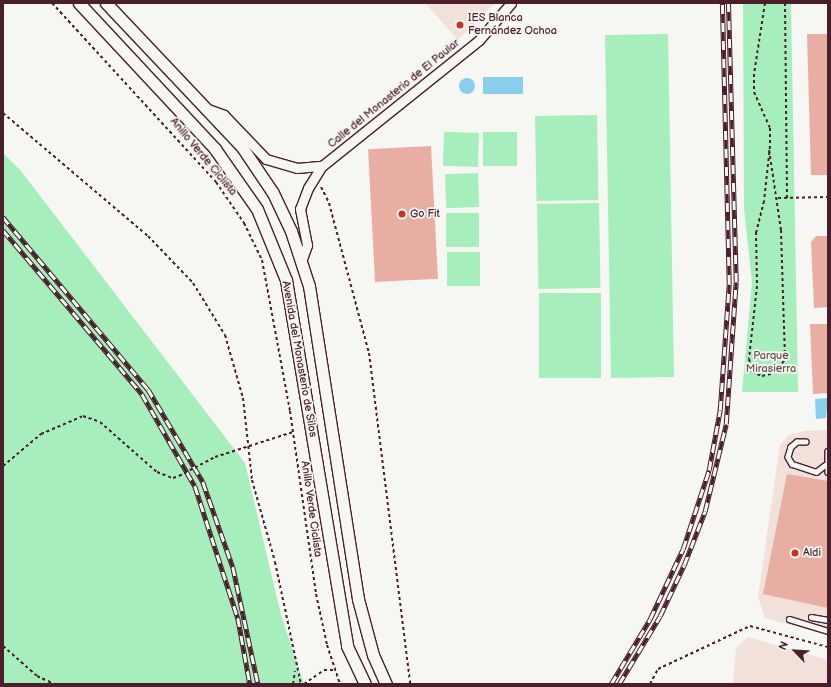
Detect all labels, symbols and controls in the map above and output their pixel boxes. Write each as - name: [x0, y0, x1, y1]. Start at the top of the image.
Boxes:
- place label: IES Blanca Fernández Ochoa: [468, 12, 557, 38]
- marker: IES Blanca Fernández Ochoa: [455, 20, 465, 30]
- street label: Calle del Monasterio de El Paular: [326, 37, 462, 151]
- street label: Anillo Verde Ciclista: [167, 115, 239, 199]
- place label: Go Fit: [410, 207, 440, 221]
- marker: Go Fit: [397, 209, 407, 219]
- street label: Avenida del Monasterio de Silos: [279, 280, 319, 438]
- park label: Parque Mirasierra: [746, 350, 796, 376]
- street label: Anillo Verde Ciclista: [298, 460, 324, 558]
- place label: Aldi: [803, 546, 821, 560]
- marker: Aldi: [790, 548, 800, 558]
- north arrow: [775, 631, 815, 671]
- text: N: [776, 639, 791, 652]

